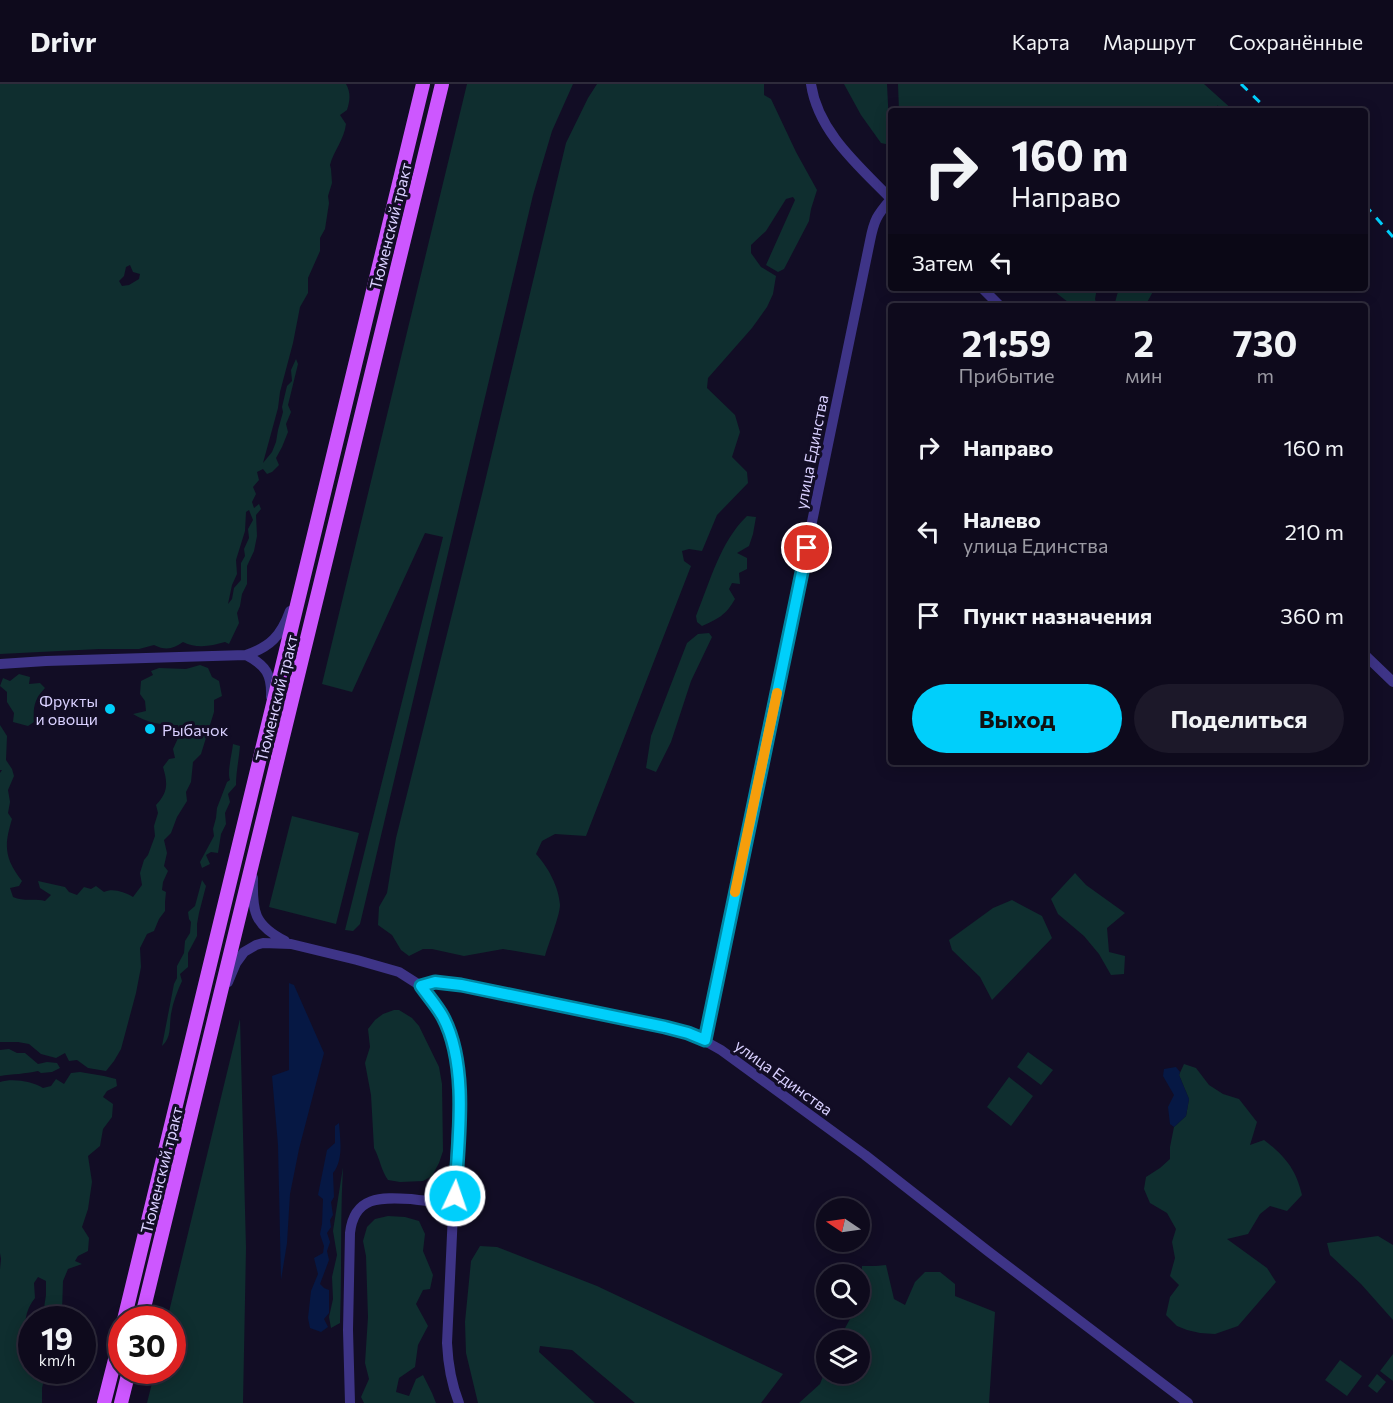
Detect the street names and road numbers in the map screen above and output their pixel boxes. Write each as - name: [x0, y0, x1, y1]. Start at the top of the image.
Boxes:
- street label: Тюменский тракт: [365, 160, 415, 291]
- street label: улица Единства: [791, 393, 831, 511]
- street label: Тюменский тракт: [251, 632, 301, 763]
- street label: улица Единства: [731, 1035, 837, 1119]
- street label: Тюменский тракт: [136, 1104, 186, 1235]

